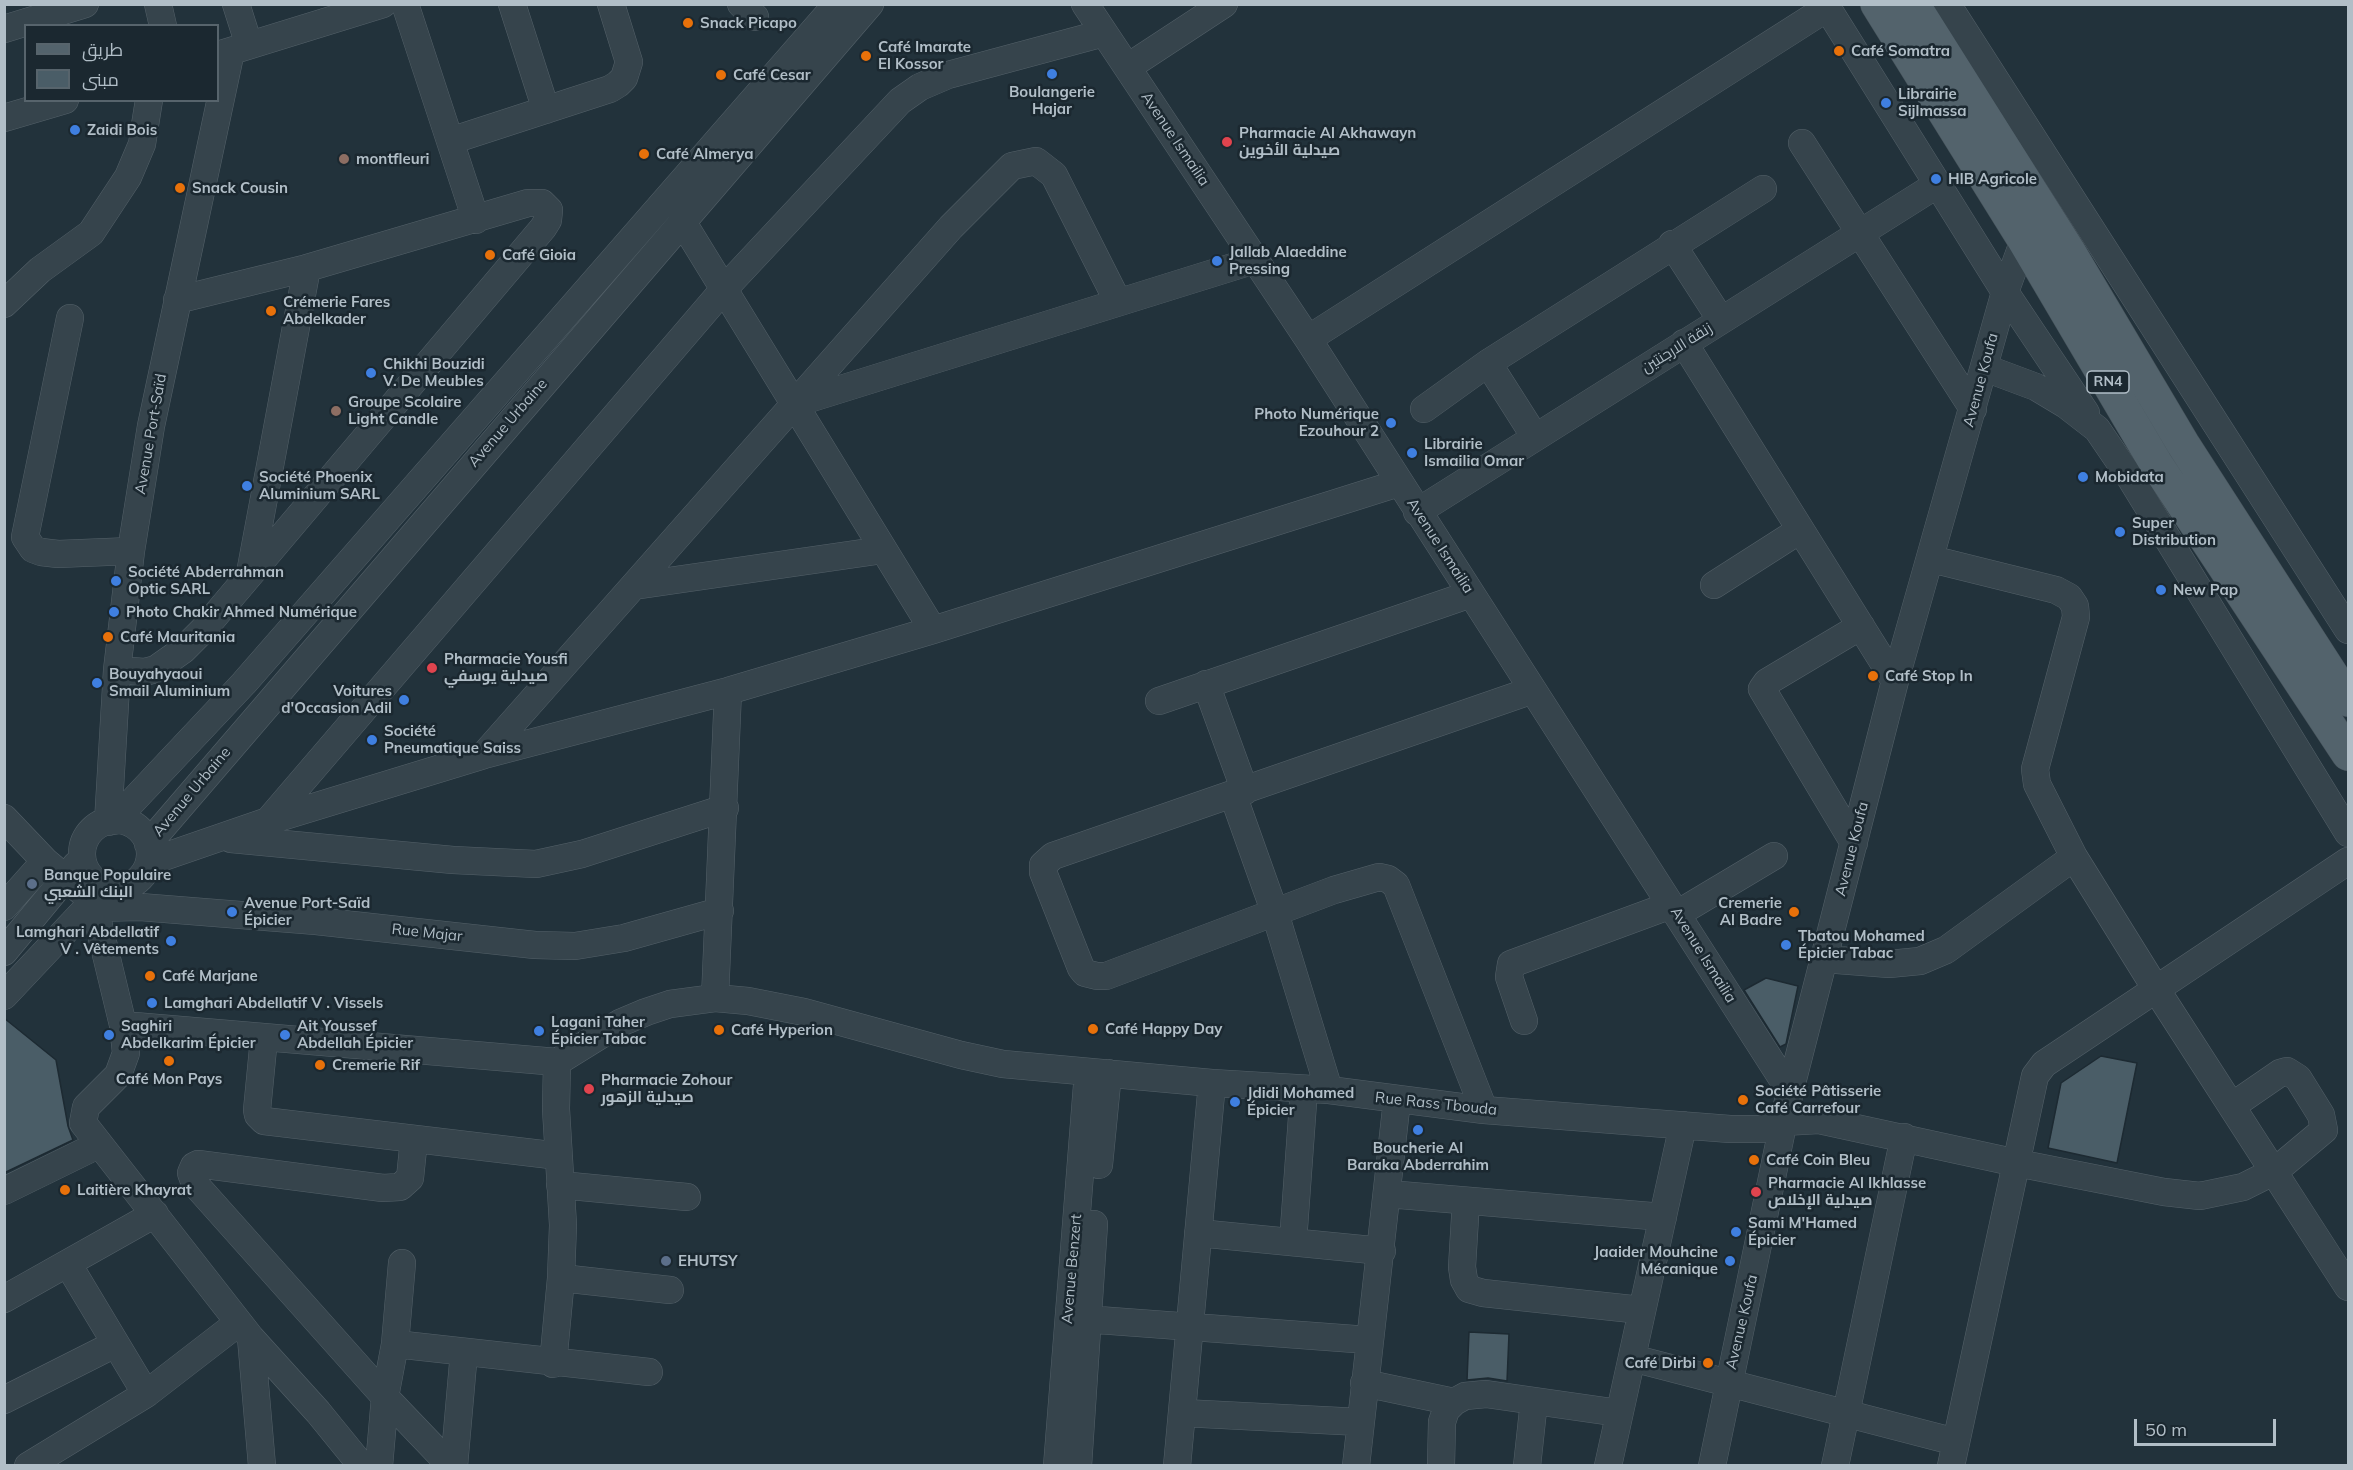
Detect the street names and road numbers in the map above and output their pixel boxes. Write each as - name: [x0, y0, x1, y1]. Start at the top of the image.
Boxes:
- street label: Avenue Ismailia: [1137, 89, 1213, 189]
- street label: زنقة الارجنتين: [1638, 319, 1716, 377]
- street label: Avenue Koufa: [1960, 331, 2002, 429]
- road number: RN4: [2087, 371, 2129, 393]
- street label: Avenue Port-Saïd: [132, 372, 170, 496]
- street label: Avenue Urbaine: [465, 375, 551, 471]
- street label: Avenue Ismailia: [1403, 495, 1477, 597]
- street label: Avenue Urbaine: [149, 744, 235, 840]
- street label: Avenue Koufa: [1832, 800, 1872, 898]
- street label: Avenue Ismailia: [1666, 904, 1740, 1006]
- street label: Rue Majar: [391, 920, 463, 946]
- street label: Rue Rass Tbouda: [1374, 1089, 1498, 1119]
- street label: Avenue Benzert: [1058, 1213, 1086, 1325]
- street label: Avenue Koufa: [1722, 1273, 1762, 1371]

